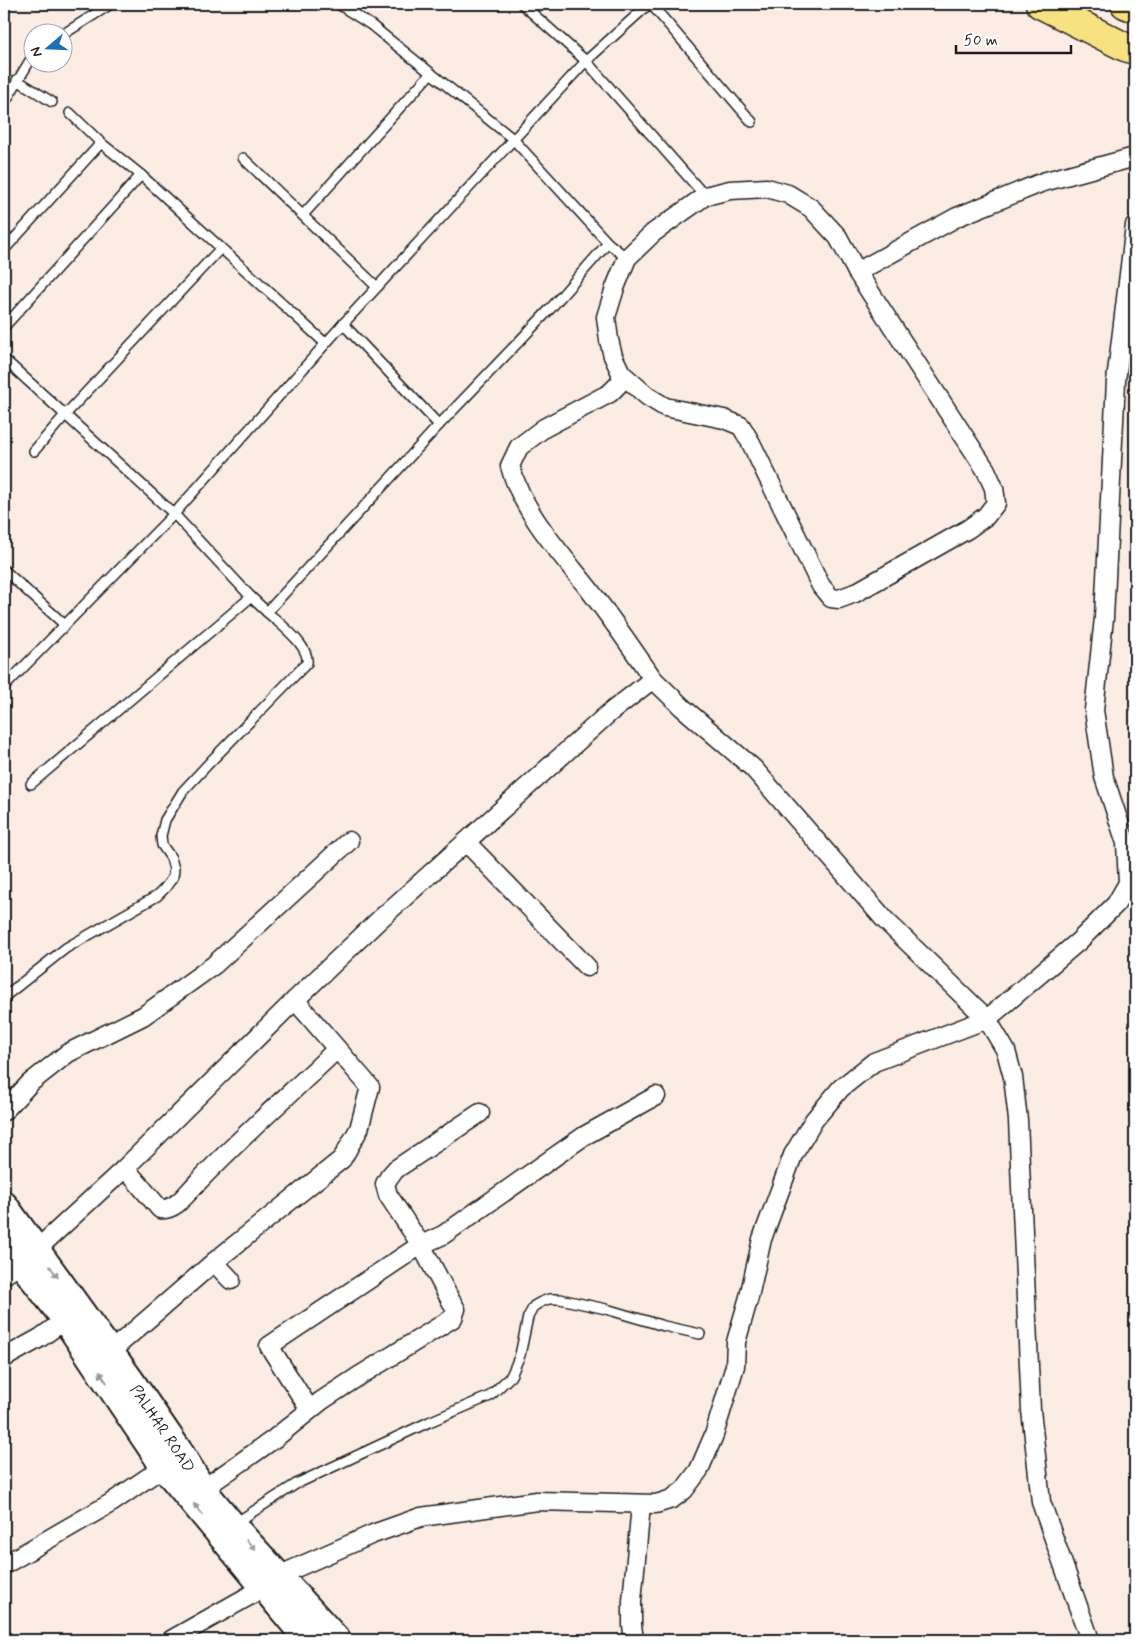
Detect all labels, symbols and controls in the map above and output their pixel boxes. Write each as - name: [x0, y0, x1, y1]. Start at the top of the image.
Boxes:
- north arrow: [22, 22, 72, 72]
- scale bar: [956, 22, 1072, 54]
- text: 50 m: [964, 31, 998, 51]
- text: N: [27, 45, 47, 59]
- one-way arrow: [49, 1265, 59, 1278]
- one-way arrow: [98, 1370, 108, 1384]
- street label: PALHAR ROAD: [125, 1381, 199, 1477]
- one-way arrow: [192, 1503, 203, 1516]
- one-way arrow: [245, 1538, 257, 1550]

